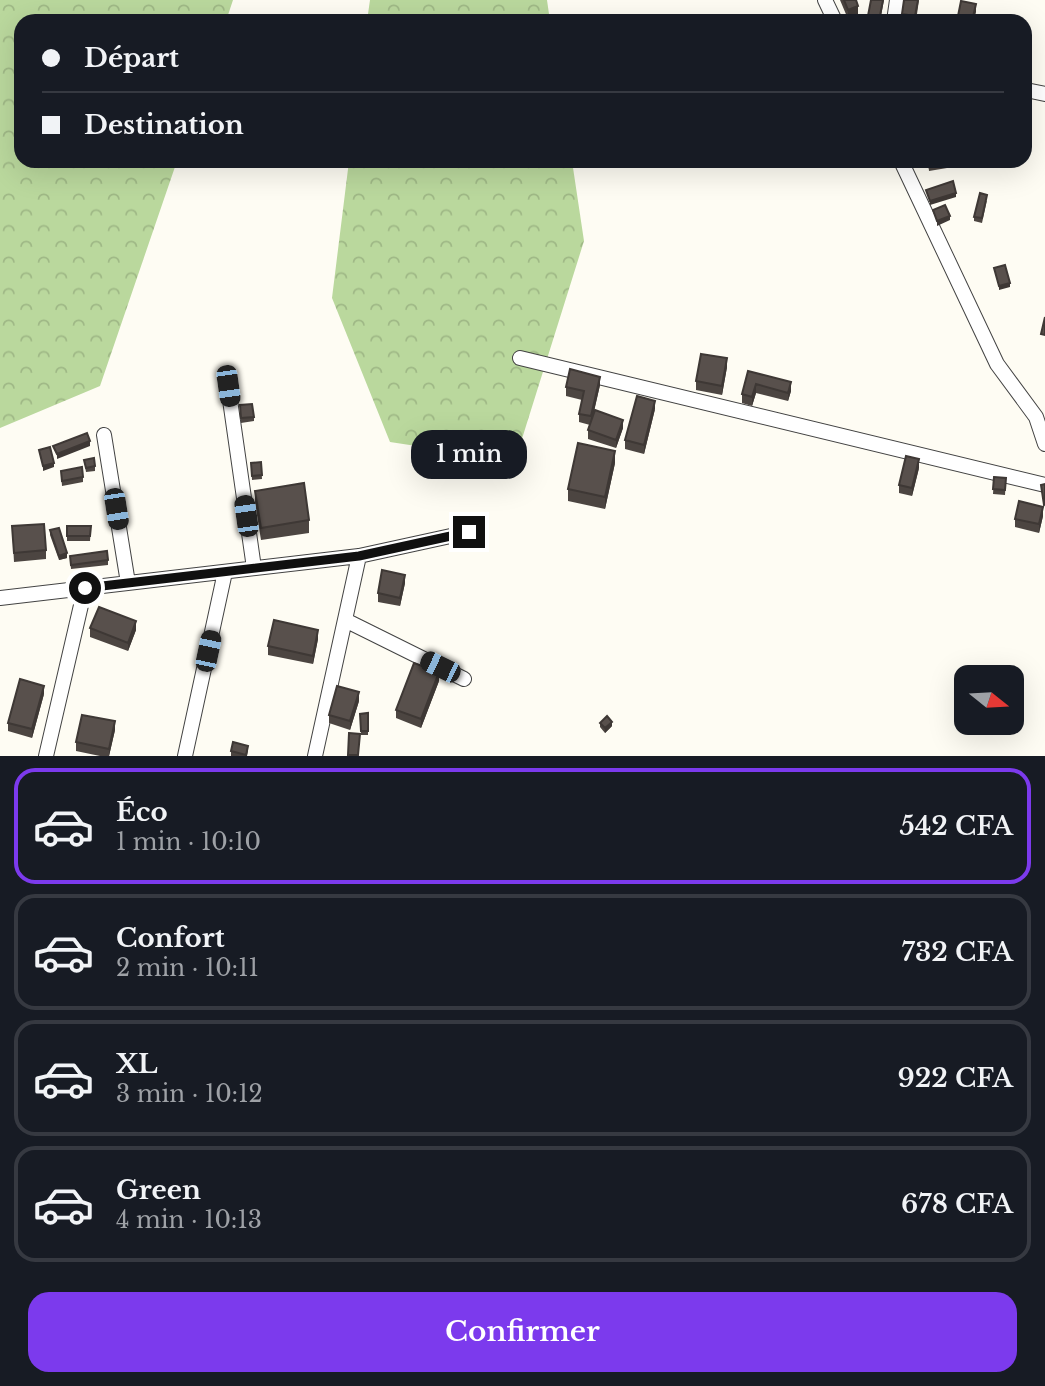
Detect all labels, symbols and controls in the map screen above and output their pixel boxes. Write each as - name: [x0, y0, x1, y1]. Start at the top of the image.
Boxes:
- text: Départ: [84, 42, 179, 74]
- text: Destination: [84, 109, 244, 141]
- car: [215, 364, 242, 408]
- callout: 1 min: [411, 430, 527, 480]
- text: 1 min: [436, 440, 502, 468]
- car: [103, 487, 130, 531]
- car: [233, 494, 260, 538]
- route end: [453, 516, 485, 548]
- route start: [69, 572, 101, 604]
- car: [194, 628, 223, 674]
- car: [417, 648, 464, 686]
- north arrow: [954, 665, 1024, 735]
- map controls: [954, 665, 1024, 735]
- icon: car: [32, 795, 95, 858]
- text: Éco: [116, 796, 168, 828]
- text: 542 CFA: [899, 810, 1013, 842]
- text: 1 min · 10:10: [116, 828, 261, 856]
- icon: car: [32, 921, 95, 984]
- text: Confort: [116, 922, 225, 954]
- text: 732 CFA: [902, 936, 1013, 968]
- text: 2 min · 10:11: [116, 954, 259, 982]
- icon: car: [32, 1047, 95, 1110]
- text: XL: [116, 1048, 158, 1080]
- text: 922 CFA: [897, 1062, 1013, 1094]
- text: 3 min · 10:12: [116, 1080, 263, 1108]
- icon: car: [32, 1173, 95, 1236]
- text: Green: [116, 1174, 201, 1206]
- text: 678 CFA: [901, 1188, 1013, 1220]
- text: 4 min · 10:13: [116, 1206, 262, 1234]
- button: Confirmer: [28, 1292, 1017, 1372]

